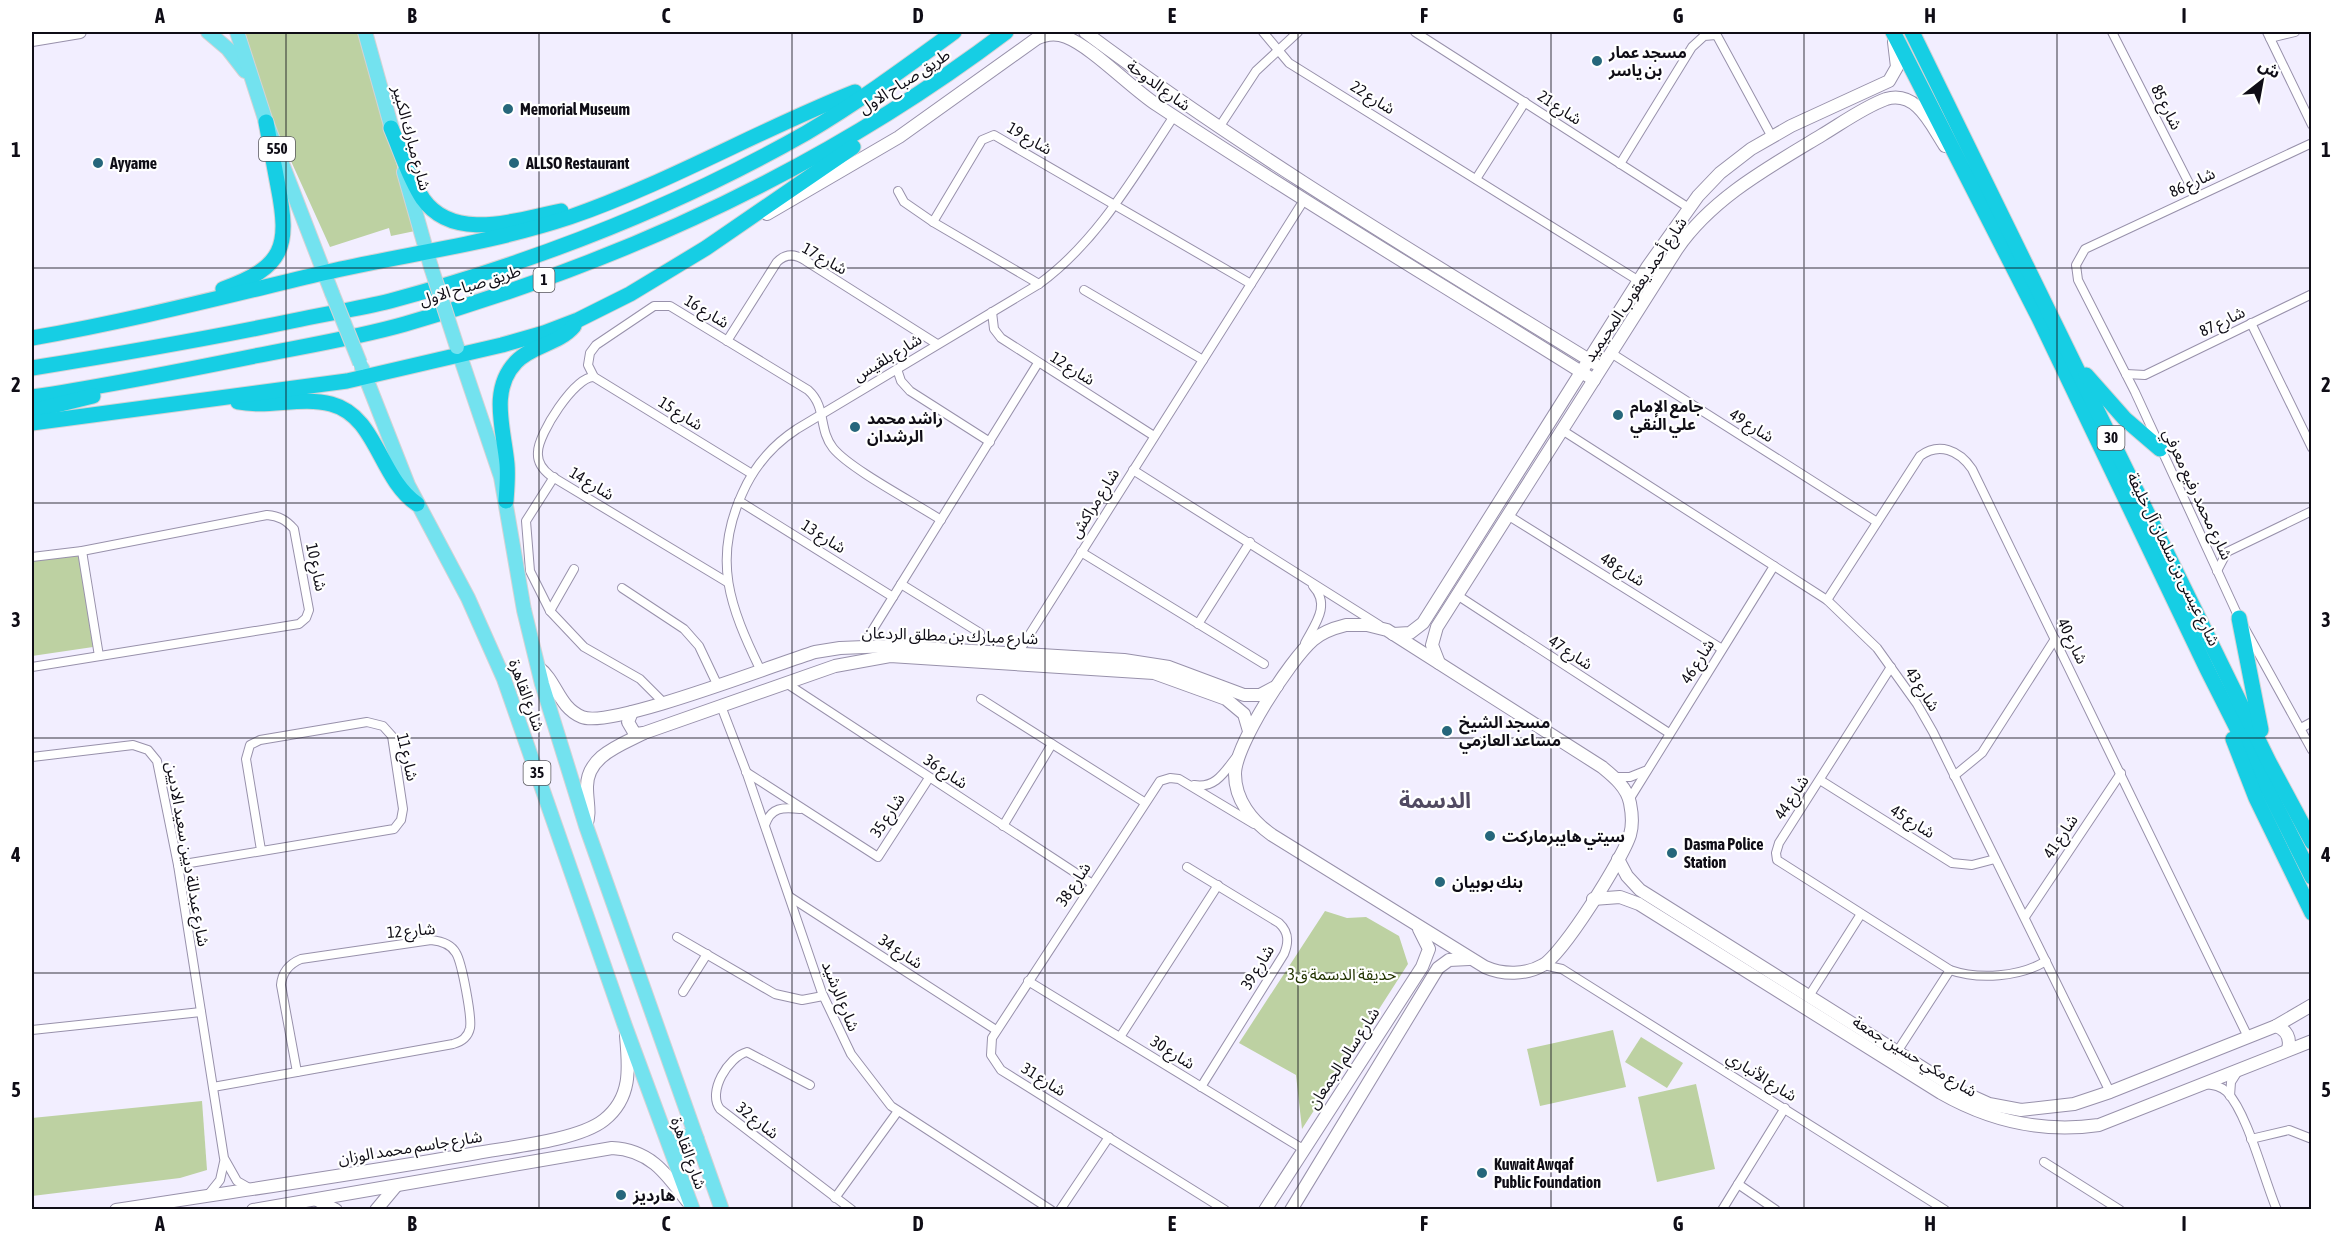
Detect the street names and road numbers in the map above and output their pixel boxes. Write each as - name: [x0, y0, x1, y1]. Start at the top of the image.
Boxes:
- street label: طريق صباح الاول: [855, 45, 955, 120]
- street label: شارع الدوحة: [1121, 56, 1194, 117]
- street label: شارع 22: [1346, 77, 1398, 121]
- street label: شارع 85: [2144, 81, 2186, 134]
- street label: شارع مبارك الكبير: [385, 83, 435, 193]
- street label: شارع 21: [1533, 86, 1585, 131]
- street label: شارع 19: [1003, 118, 1055, 161]
- road number: 550: [259, 137, 295, 161]
- street label: شارع 86: [2166, 164, 2219, 204]
- street label: شارع أحمد يعقوب المحيميد: [1580, 213, 1693, 367]
- street label: شارع 17: [798, 238, 851, 281]
- street label: طريق صباح الاول: [417, 261, 524, 313]
- road number: 1: [534, 268, 554, 292]
- street label: شارع 16: [680, 291, 732, 335]
- street label: شارع 87: [2196, 302, 2249, 343]
- street label: شارع بلقيس: [849, 330, 927, 388]
- street label: شارع 12: [1046, 348, 1098, 392]
- street label: شارع 15: [654, 393, 706, 437]
- street label: شارع 49: [1725, 405, 1777, 449]
- road number: 30: [2098, 426, 2124, 450]
- street label: شارع محمد رفيع معرفي: [2156, 426, 2236, 564]
- street label: شارع 14: [565, 463, 617, 507]
- street label: شارع مراكش: [1066, 465, 1126, 543]
- street label: شارع عيسى بن سلمان آل خليفة: [2121, 469, 2224, 650]
- street label: شارع 13: [797, 516, 849, 560]
- street label: شارع 10: [299, 541, 331, 593]
- street label: شارع 48: [1596, 549, 1648, 593]
- street label: شارع 40: [2051, 615, 2092, 668]
- street label: شارع مبارك بن مطلق الردعان: [861, 623, 1039, 651]
- street label: شارع 47: [1544, 631, 1596, 676]
- street label: شارع 46: [1677, 636, 1721, 688]
- street label: شارع القاهرة: [502, 657, 548, 735]
- street label: شارع 43: [1899, 664, 1944, 716]
- street label: شارع 11: [390, 731, 422, 784]
- street label: شارع 36: [919, 750, 971, 795]
- street label: شارع عبدللة ديين سعيد الاديين: [159, 760, 213, 949]
- road number: 35: [524, 761, 550, 785]
- street label: شارع 44: [1770, 772, 1815, 824]
- street label: شارع 35: [866, 790, 911, 842]
- street label: شارع 45: [1886, 801, 1938, 845]
- street label: شارع 41: [2039, 811, 2084, 863]
- street label: شارع 38: [1052, 859, 1097, 911]
- street label: شارع 12: [386, 919, 436, 945]
- street label: شارع 34: [874, 930, 926, 975]
- street label: شارع 39: [1237, 942, 1281, 994]
- street label: شارع الرشيد: [815, 958, 863, 1035]
- street label: شارع سالم الجمعان: [1304, 1004, 1386, 1114]
- street label: شارع مكي حسين جمعة: [1848, 1012, 1980, 1104]
- street label: شارع 30: [1146, 1032, 1198, 1076]
- street label: شارع الأنباري: [1722, 1047, 1800, 1108]
- street label: شارع 31: [1017, 1059, 1069, 1103]
- street label: شارع 32: [731, 1098, 783, 1145]
- street label: شارع القاهرة: [664, 1115, 710, 1193]
- street label: شارع جاسم محمد الوزان: [337, 1127, 484, 1171]

